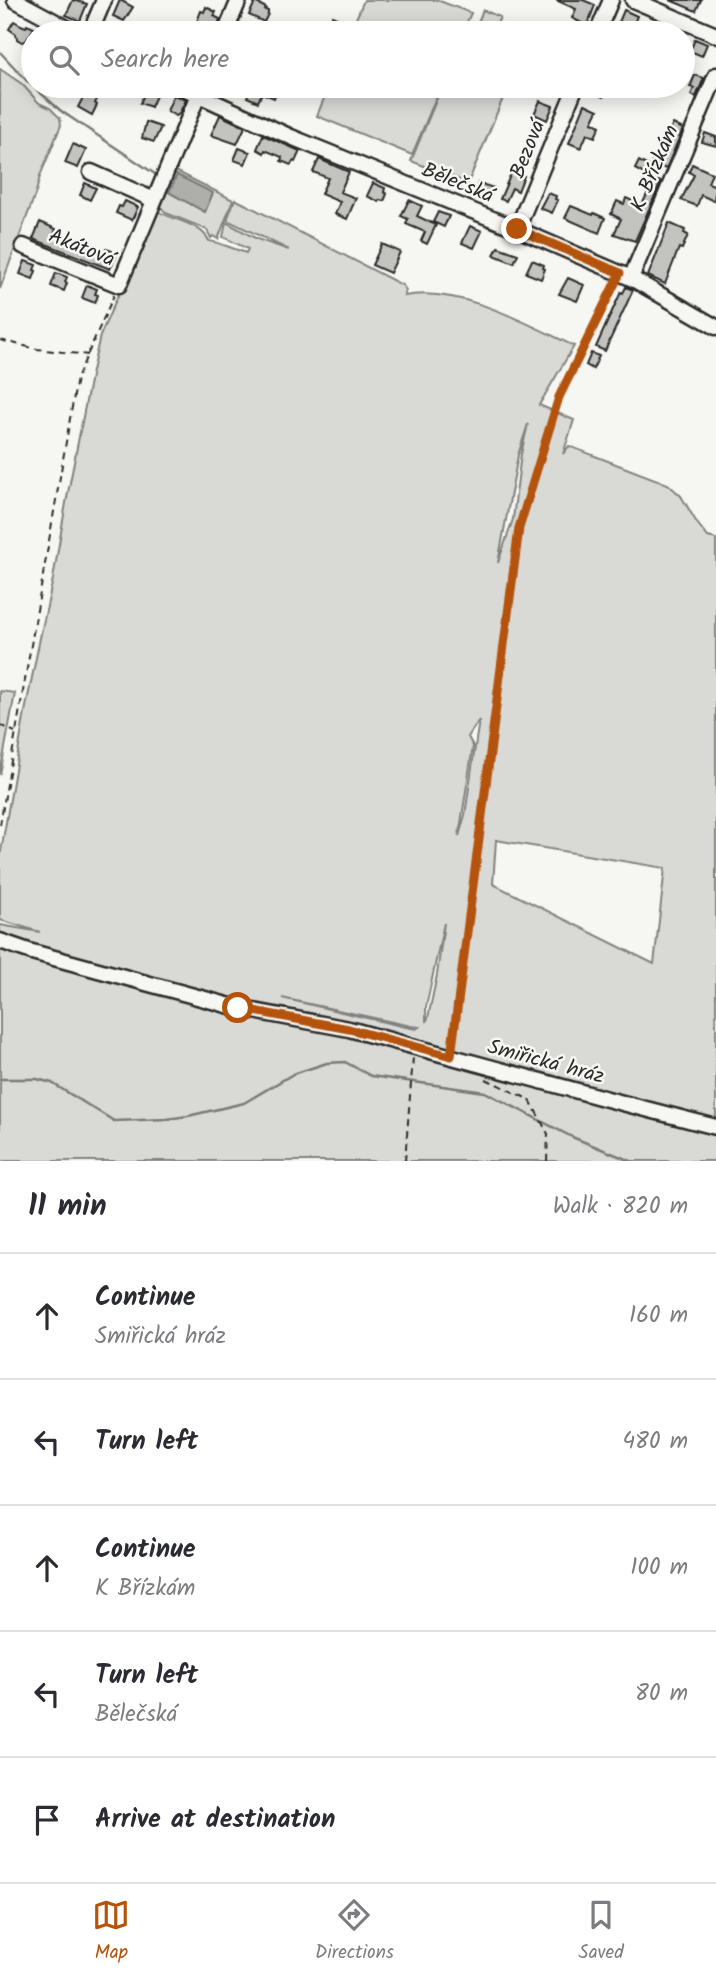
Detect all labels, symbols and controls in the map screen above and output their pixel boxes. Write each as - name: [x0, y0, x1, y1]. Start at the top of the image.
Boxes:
- search box: [21, 21, 695, 98]
- text: Search here: [101, 39, 229, 81]
- icon: search: [45, 41, 83, 79]
- street label: Bezová: [502, 113, 556, 184]
- street label: K Břízkám: [622, 120, 688, 217]
- street label: Bělečská: [416, 154, 500, 214]
- route end: [501, 213, 532, 244]
- street label: Akátová: [43, 220, 122, 277]
- route start: [222, 992, 253, 1023]
- street label: Smiřická hráz: [484, 1031, 608, 1094]
- text: 11 min: [28, 1183, 107, 1231]
- text: Walk · 820 m: [553, 1189, 688, 1225]
- text: Continue: [95, 1277, 196, 1319]
- icon: ahead: [28, 1297, 66, 1335]
- text: 160 m: [629, 1298, 688, 1334]
- text: Smiřická hráz: [95, 1319, 226, 1355]
- text: Turn left: [95, 1421, 198, 1463]
- icon: left: [28, 1423, 66, 1461]
- text: 480 m: [622, 1424, 688, 1460]
- text: Continue: [95, 1529, 196, 1571]
- icon: ahead: [28, 1549, 66, 1587]
- text: 100 m: [630, 1550, 688, 1586]
- text: K Břízkám: [95, 1571, 195, 1607]
- text: Turn left: [95, 1655, 198, 1697]
- icon: left: [28, 1675, 66, 1713]
- text: 80 m: [635, 1676, 688, 1712]
- text: Bělečská: [95, 1697, 177, 1733]
- text: Arrive at destination: [95, 1799, 335, 1841]
- icon: arrive: [28, 1801, 66, 1839]
- tab: Map: [92, 1896, 130, 1968]
- tab: Directions: [315, 1896, 394, 1968]
- tab: Saved: [579, 1896, 624, 1968]

